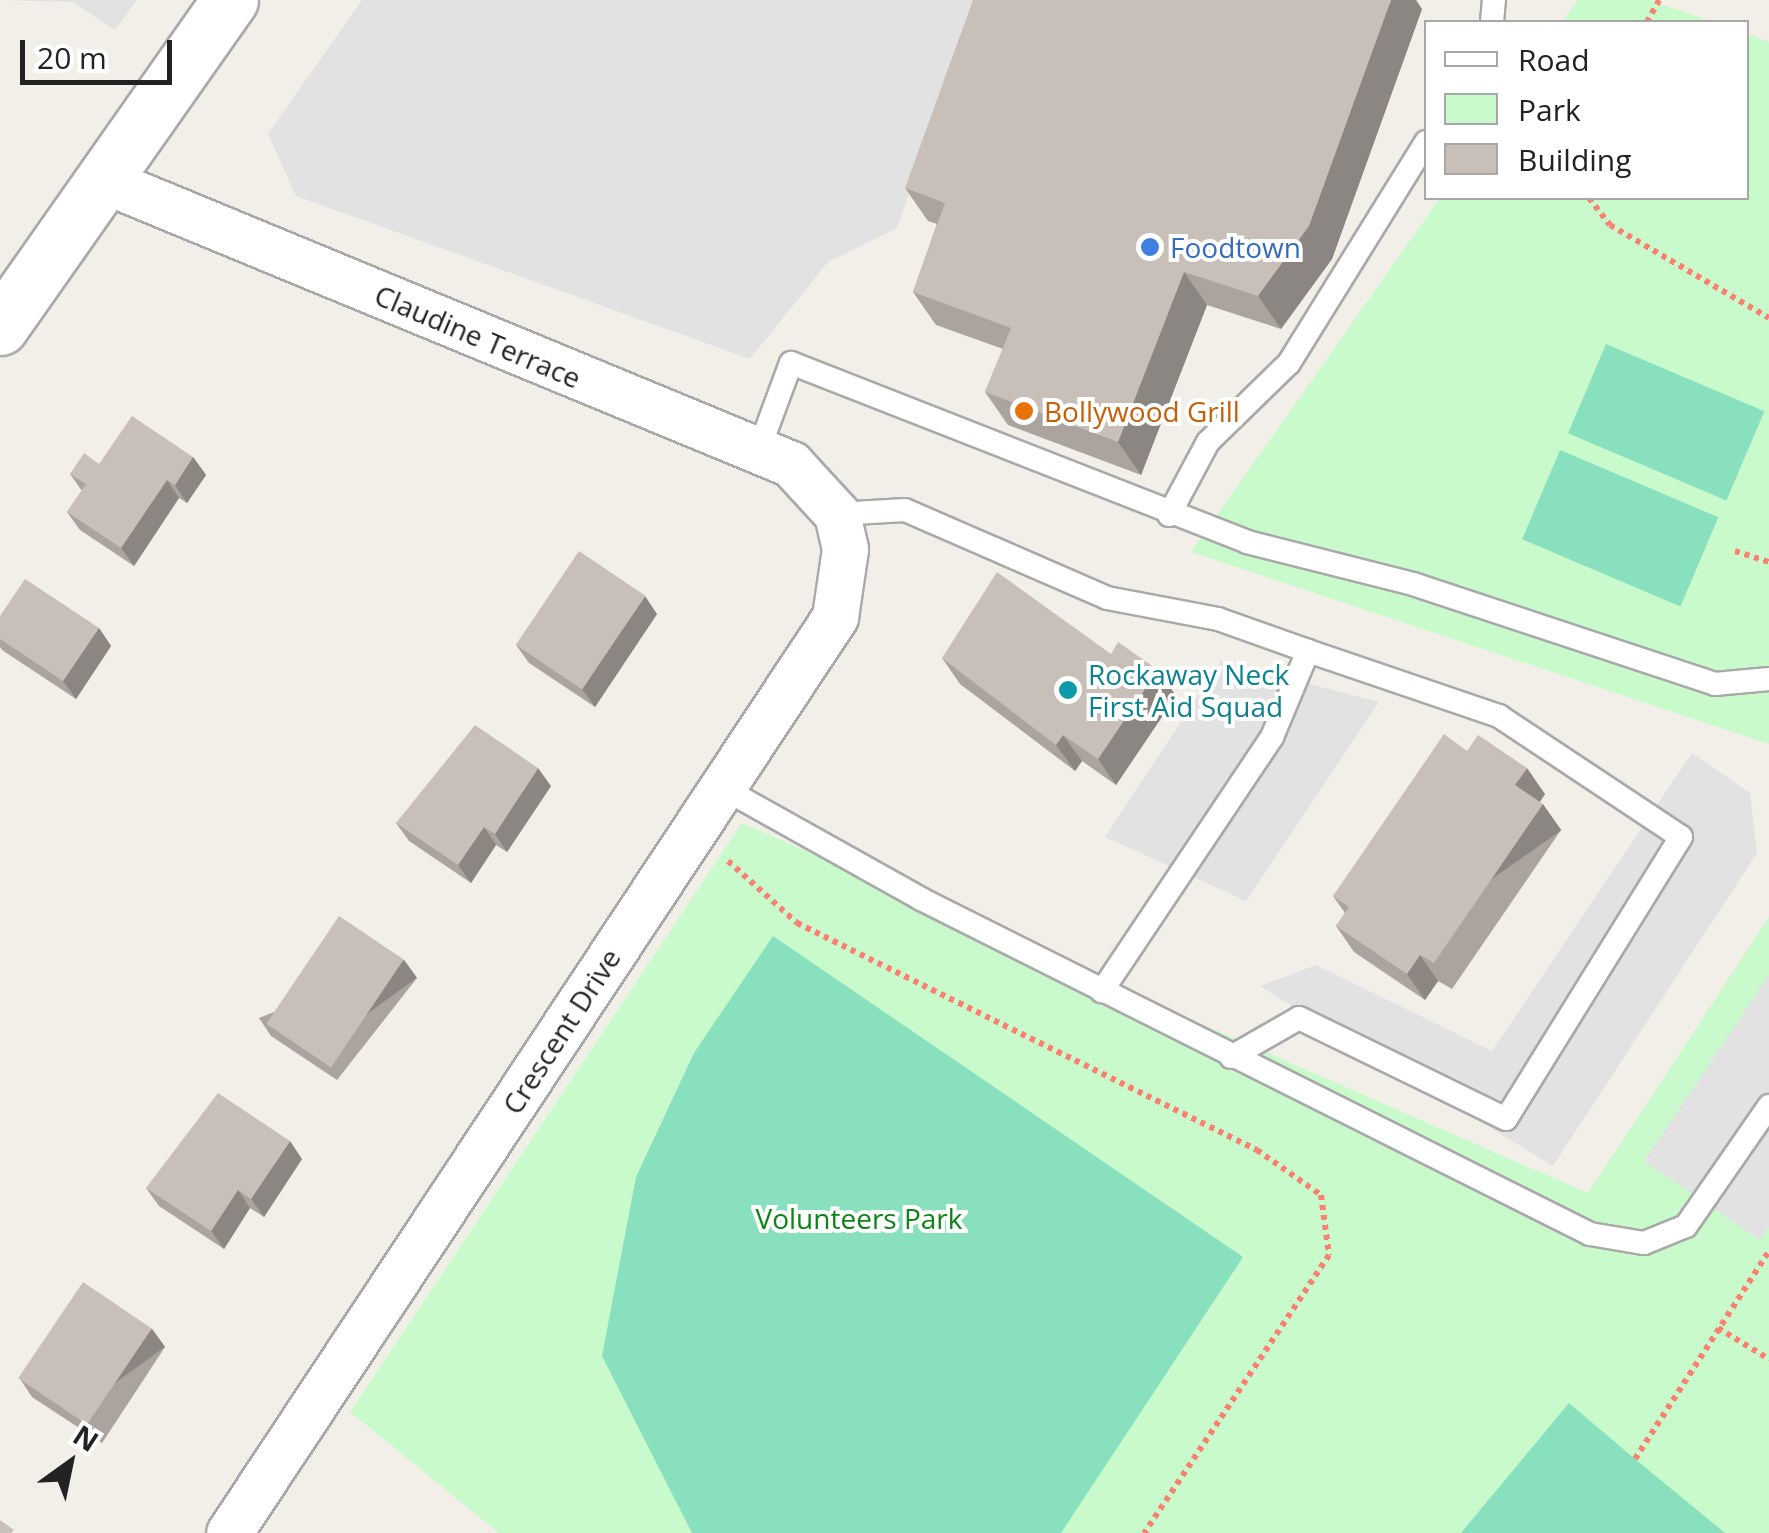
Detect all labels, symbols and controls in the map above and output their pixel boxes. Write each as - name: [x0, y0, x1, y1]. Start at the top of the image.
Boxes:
- scale bar: [25, 20, 178, 82]
- legend: [1424, 20, 1749, 200]
- text: 20 m: [37, 37, 107, 78]
- text: Road: [1518, 39, 1590, 80]
- text: Park: [1518, 89, 1581, 130]
- text: Building: [1518, 139, 1632, 180]
- place label: Foodtown: [1170, 230, 1301, 264]
- marker: Foodtown: [1139, 236, 1161, 258]
- street label: Claudine Terrace: [370, 277, 586, 395]
- place label: Bollywood Grill: [1044, 394, 1240, 428]
- marker: Bollywood Grill: [1013, 400, 1035, 422]
- place label: Rockaway Neck First Aid Squad: [1088, 657, 1289, 723]
- marker: Rockaway Neck First Aid Squad: [1057, 679, 1079, 701]
- street label: Crescent Drive: [495, 942, 627, 1120]
- park label: Volunteers Park: [756, 1201, 962, 1235]
- north arrow: [20, 1413, 120, 1513]
- text: N: [66, 1416, 106, 1460]

